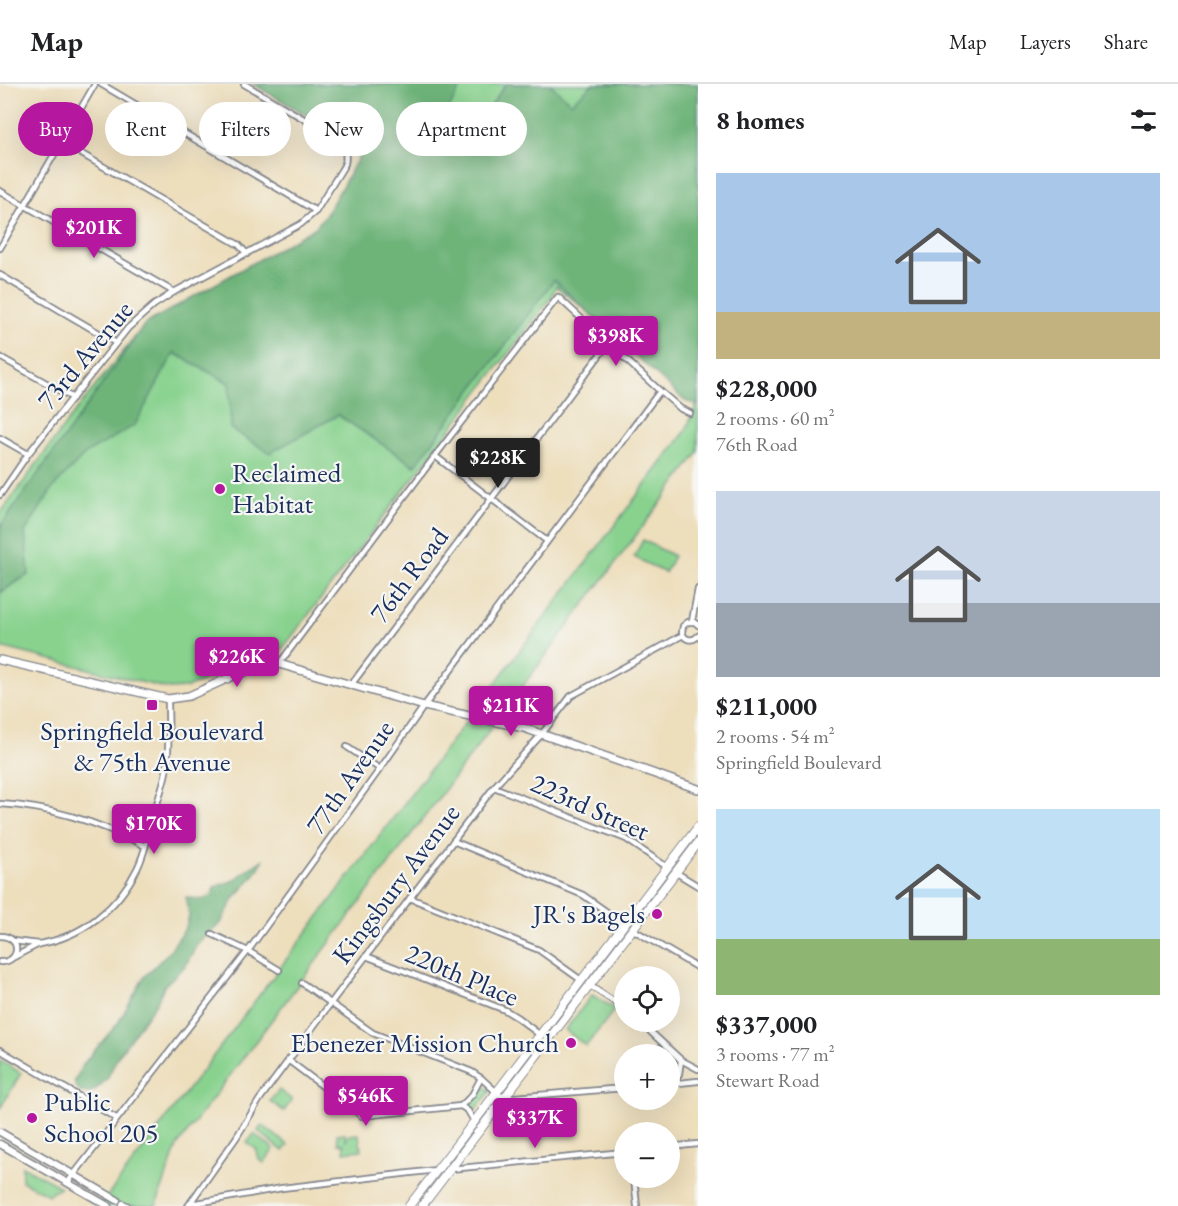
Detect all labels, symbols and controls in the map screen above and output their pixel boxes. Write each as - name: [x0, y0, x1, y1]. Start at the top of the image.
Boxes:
- text: Map: [30, 23, 83, 59]
- text: Map: [949, 28, 987, 55]
- text: Layers: [1020, 28, 1071, 55]
- text: Share: [1104, 28, 1148, 55]
- chip: Buy: [18, 102, 93, 156]
- chip: Rent: [105, 102, 187, 156]
- chip: Filters: [199, 102, 291, 156]
- chip: New: [303, 102, 384, 156]
- chip: Apartment: [396, 102, 527, 156]
- text: 8 homes: [716, 103, 805, 137]
- icon: filters: [1127, 104, 1160, 137]
- pin: $201K: [52, 208, 136, 259]
- icon: home: [884, 212, 992, 320]
- text: $201K: [66, 214, 122, 240]
- street label: 73rd Avenue: [29, 293, 140, 416]
- pin: $398K: [574, 316, 658, 367]
- text: $398K: [588, 322, 644, 348]
- text: $228,000: [716, 371, 817, 405]
- text: 2 rooms · 60 m²: [716, 405, 835, 431]
- text: 76th Road: [716, 431, 798, 457]
- pin: $228K: [456, 438, 540, 489]
- text: $228K: [470, 444, 526, 470]
- place label: Reclaimed Habitat: [232, 455, 342, 521]
- marker: Reclaimed Habitat: [213, 482, 227, 496]
- street label: 76th Road: [361, 520, 456, 629]
- icon: home: [884, 530, 992, 638]
- pin: $226K: [195, 637, 279, 688]
- text: $226K: [209, 643, 265, 669]
- pin: $211K: [469, 686, 553, 737]
- text: $211,000: [716, 689, 817, 723]
- text: $211K: [483, 692, 539, 718]
- marker: Springfield Boulevard & 75th Avenue: [145, 698, 159, 712]
- place label: Springfield Boulevard & 75th Avenue: [40, 713, 264, 779]
- street label: 77th Avenue: [298, 713, 402, 840]
- text: 2 rooms · 54 m²: [716, 723, 835, 749]
- text: Springfield Boulevard: [716, 749, 882, 775]
- street label: 223rd Street: [525, 765, 655, 848]
- street label: Kingsbury Avenue: [324, 797, 467, 971]
- pin: $170K: [112, 804, 196, 855]
- text: $170K: [126, 810, 182, 836]
- icon: home: [884, 848, 992, 956]
- place label: JR's Bagels: [531, 896, 645, 931]
- marker: JR's Bagels: [650, 907, 664, 921]
- street label: 220th Place: [400, 935, 524, 1014]
- map controls: [614, 966, 680, 1188]
- button: locate: [614, 966, 680, 1032]
- text: $337,000: [716, 1007, 817, 1041]
- place label: Ebenezer Mission Church: [290, 1025, 559, 1060]
- marker: Ebenezer Mission Church: [564, 1036, 578, 1050]
- text: 3 rooms · 77 m²: [716, 1041, 835, 1067]
- button: +: [614, 1044, 680, 1110]
- text: Stewart Road: [716, 1067, 820, 1093]
- pin: $546K: [324, 1076, 408, 1127]
- text: $546K: [338, 1082, 394, 1108]
- place label: Public School 205: [44, 1084, 159, 1150]
- pin: $337K: [493, 1098, 577, 1149]
- text: $337K: [507, 1104, 563, 1130]
- marker: Public School 205: [25, 1111, 39, 1125]
- button: −: [614, 1122, 680, 1188]

